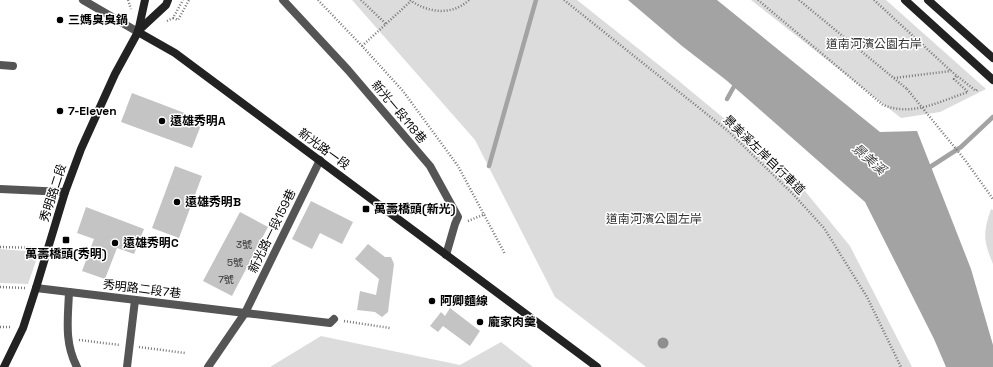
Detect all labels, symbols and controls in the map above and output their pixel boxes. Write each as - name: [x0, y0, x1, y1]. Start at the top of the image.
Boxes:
- place label: 三媽臭臭鍋: [68, 12, 128, 28]
- marker: 三媽臭臭鍋: [55, 15, 65, 25]
- park label: 道南河濱公園右岸: [826, 36, 922, 52]
- street label: 新光一段118巷: [368, 77, 430, 147]
- place label: 7-Eleven: [68, 103, 117, 119]
- marker: 7-Eleven: [55, 106, 65, 116]
- street label: 景美溪左岸自行車道: [720, 112, 808, 198]
- place label: 遠雄秀明A: [170, 113, 226, 129]
- marker: 遠雄秀明A: [157, 116, 167, 126]
- street label: 新光路一段: [295, 125, 353, 173]
- water label: 景美溪: [849, 140, 891, 180]
- street label: 秀明路二段: [36, 162, 70, 224]
- street label: 新光路一段159巷: [245, 186, 299, 276]
- place label: 遠雄秀明B: [185, 194, 241, 210]
- marker: 遠雄秀明B: [172, 197, 182, 207]
- place label: 萬壽橋頭(新光): [374, 201, 456, 217]
- marker: 萬壽橋頭(新光): [361, 204, 371, 214]
- park label: 道南河濱公園左岸: [606, 211, 702, 227]
- marker: 萬壽橋頭(秀明): [61, 235, 71, 245]
- place label: 遠雄秀明C: [123, 235, 179, 251]
- marker: 遠雄秀明C: [110, 238, 120, 248]
- house number: 3號: [236, 238, 252, 251]
- place label: 萬壽橋頭(秀明): [25, 246, 107, 262]
- house number: 5號: [227, 256, 243, 269]
- house number: 7號: [218, 273, 234, 286]
- street label: 秀明路二段7巷: [102, 276, 182, 302]
- place label: 阿卿麵線: [440, 293, 488, 309]
- marker: 阿卿麵線: [427, 296, 437, 306]
- place label: 龐家肉羹: [488, 314, 536, 330]
- marker: 龐家肉羹: [475, 317, 485, 327]

